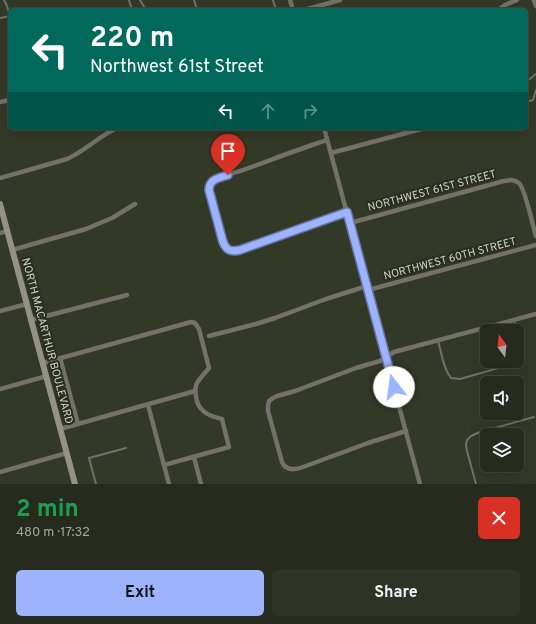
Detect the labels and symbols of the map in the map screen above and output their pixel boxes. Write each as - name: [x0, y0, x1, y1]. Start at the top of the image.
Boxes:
- pin: [211, 134, 245, 175]
- street label: NORTHWEST 61ST STREET: [366, 167, 498, 215]
- street label: NORTHWEST 60TH STREET: [382, 235, 518, 283]
- street label: NORTH MACARTHUR BOULEVARD: [18, 256, 76, 426]
- north arrow: [480, 324, 524, 368]
- position arrow: [373, 366, 415, 408]

